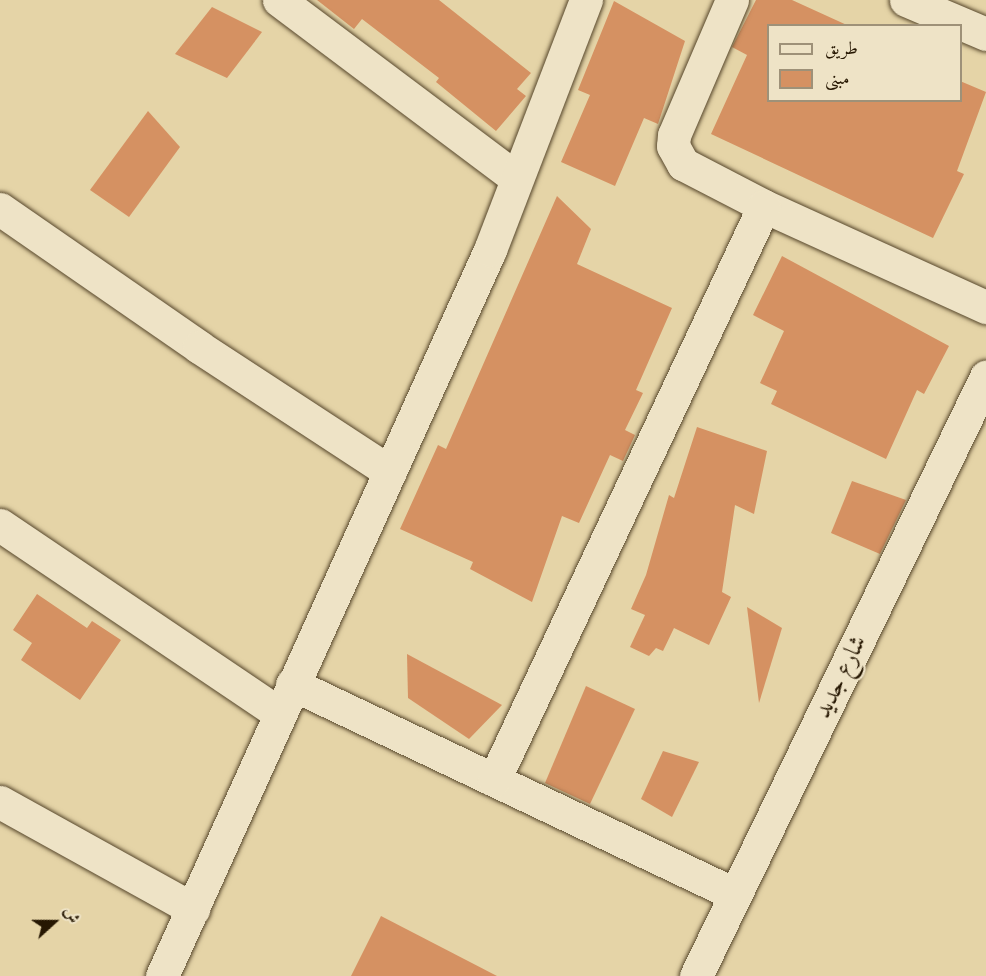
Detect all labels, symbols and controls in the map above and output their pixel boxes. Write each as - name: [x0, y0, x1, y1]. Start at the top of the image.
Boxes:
- legend: [767, 24, 962, 102]
- text: طريق: [825, 38, 858, 61]
- text: مبنى: [825, 68, 850, 91]
- street label: شارع جديد: [809, 631, 873, 723]
- north arrow: [24, 892, 84, 952]
- text: ش: [59, 905, 83, 927]

